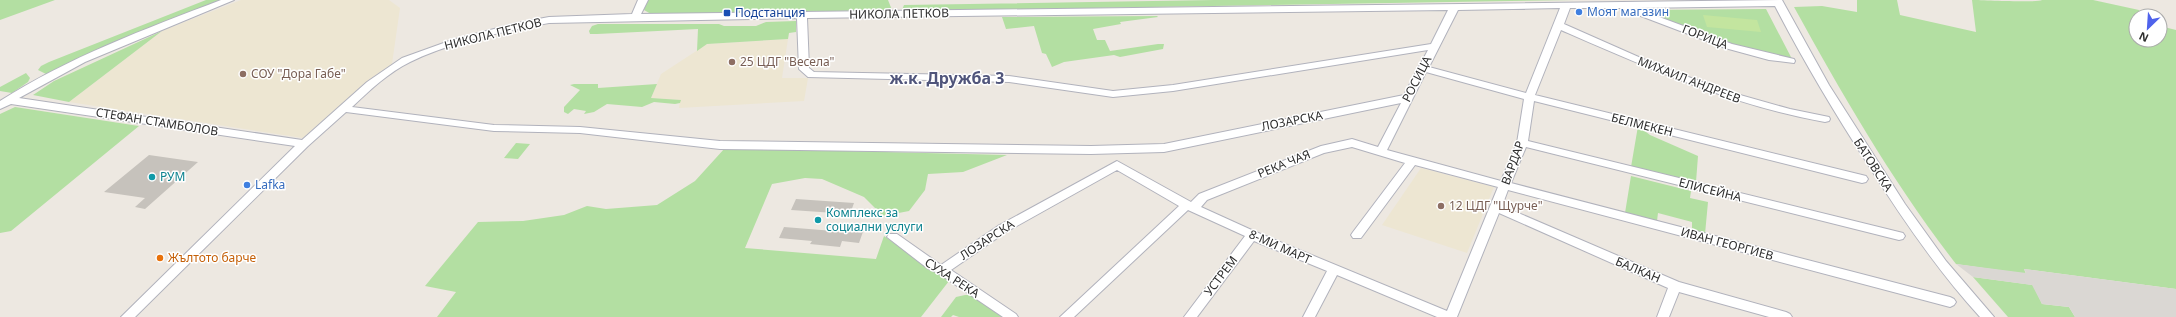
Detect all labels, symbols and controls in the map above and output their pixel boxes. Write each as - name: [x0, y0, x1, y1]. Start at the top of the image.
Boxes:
- place label: Моят магазин: [1587, 3, 1669, 20]
- place label: Подстанция: [735, 4, 805, 21]
- street label: НИКОЛА ПЕТКОВ: [849, 4, 949, 23]
- marker: Моят магазин: [1574, 7, 1584, 17]
- marker: Подстанция: [722, 8, 732, 18]
- north arrow: [2128, 8, 2168, 48]
- street label: НИКОЛА ПЕТКОВ: [442, 13, 544, 54]
- street label: ГОРИЦА: [1680, 20, 1731, 53]
- text: N: [2136, 29, 2151, 46]
- street label: РОСИЦА: [1398, 52, 1436, 105]
- street label: МИХАИЛ АНДРЕЕВ: [1635, 52, 1743, 107]
- place label: 25 ЦДГ "Весела": [740, 53, 834, 70]
- marker: 25 ЦДГ "Весела": [727, 57, 737, 67]
- place label: СОУ "Дора Габе": [251, 65, 346, 82]
- district label: ж.к. Дружба 3: [890, 67, 1004, 89]
- marker: СОУ "Дора Габе": [238, 69, 248, 79]
- street label: СТЕФАН СТАМБОЛОВ: [95, 103, 220, 140]
- street label: ЛОЗАРСКА: [1260, 106, 1324, 135]
- street label: БЕЛМЕКЕН: [1609, 109, 1675, 140]
- street label: БАТОВСКА: [1850, 135, 1897, 195]
- street label: ВАРДАР: [1497, 138, 1528, 187]
- street label: РЕКА ЧАЯ: [1255, 145, 1313, 182]
- place label: РУМ: [160, 168, 185, 185]
- marker: РУМ: [147, 172, 157, 182]
- street label: ЕЛИСЕЙНА: [1677, 174, 1744, 206]
- place label: Lafka: [255, 176, 285, 193]
- marker: Lafka: [242, 180, 252, 190]
- place label: 12 ЦДГ "Щурче": [1449, 197, 1543, 214]
- marker: 12 ЦДГ "Щурче": [1436, 201, 1446, 211]
- place label: Комплекс за социални услуги: [826, 204, 923, 235]
- marker: Комплекс за социални услуги: [813, 215, 823, 225]
- street label: ЛОЗАРСКА: [956, 215, 1018, 264]
- street label: ИВАН ГЕОРГИЕВ: [1679, 223, 1776, 264]
- street label: 8-МИ МАРТ: [1246, 225, 1314, 268]
- place label: Жълтото барче: [168, 249, 257, 266]
- street label: УСТРЕМ: [1200, 252, 1241, 299]
- street label: БАЛКАН: [1613, 252, 1663, 287]
- marker: Жълтото барче: [155, 253, 165, 263]
- street label: СУХА РЕКА: [922, 254, 983, 302]

